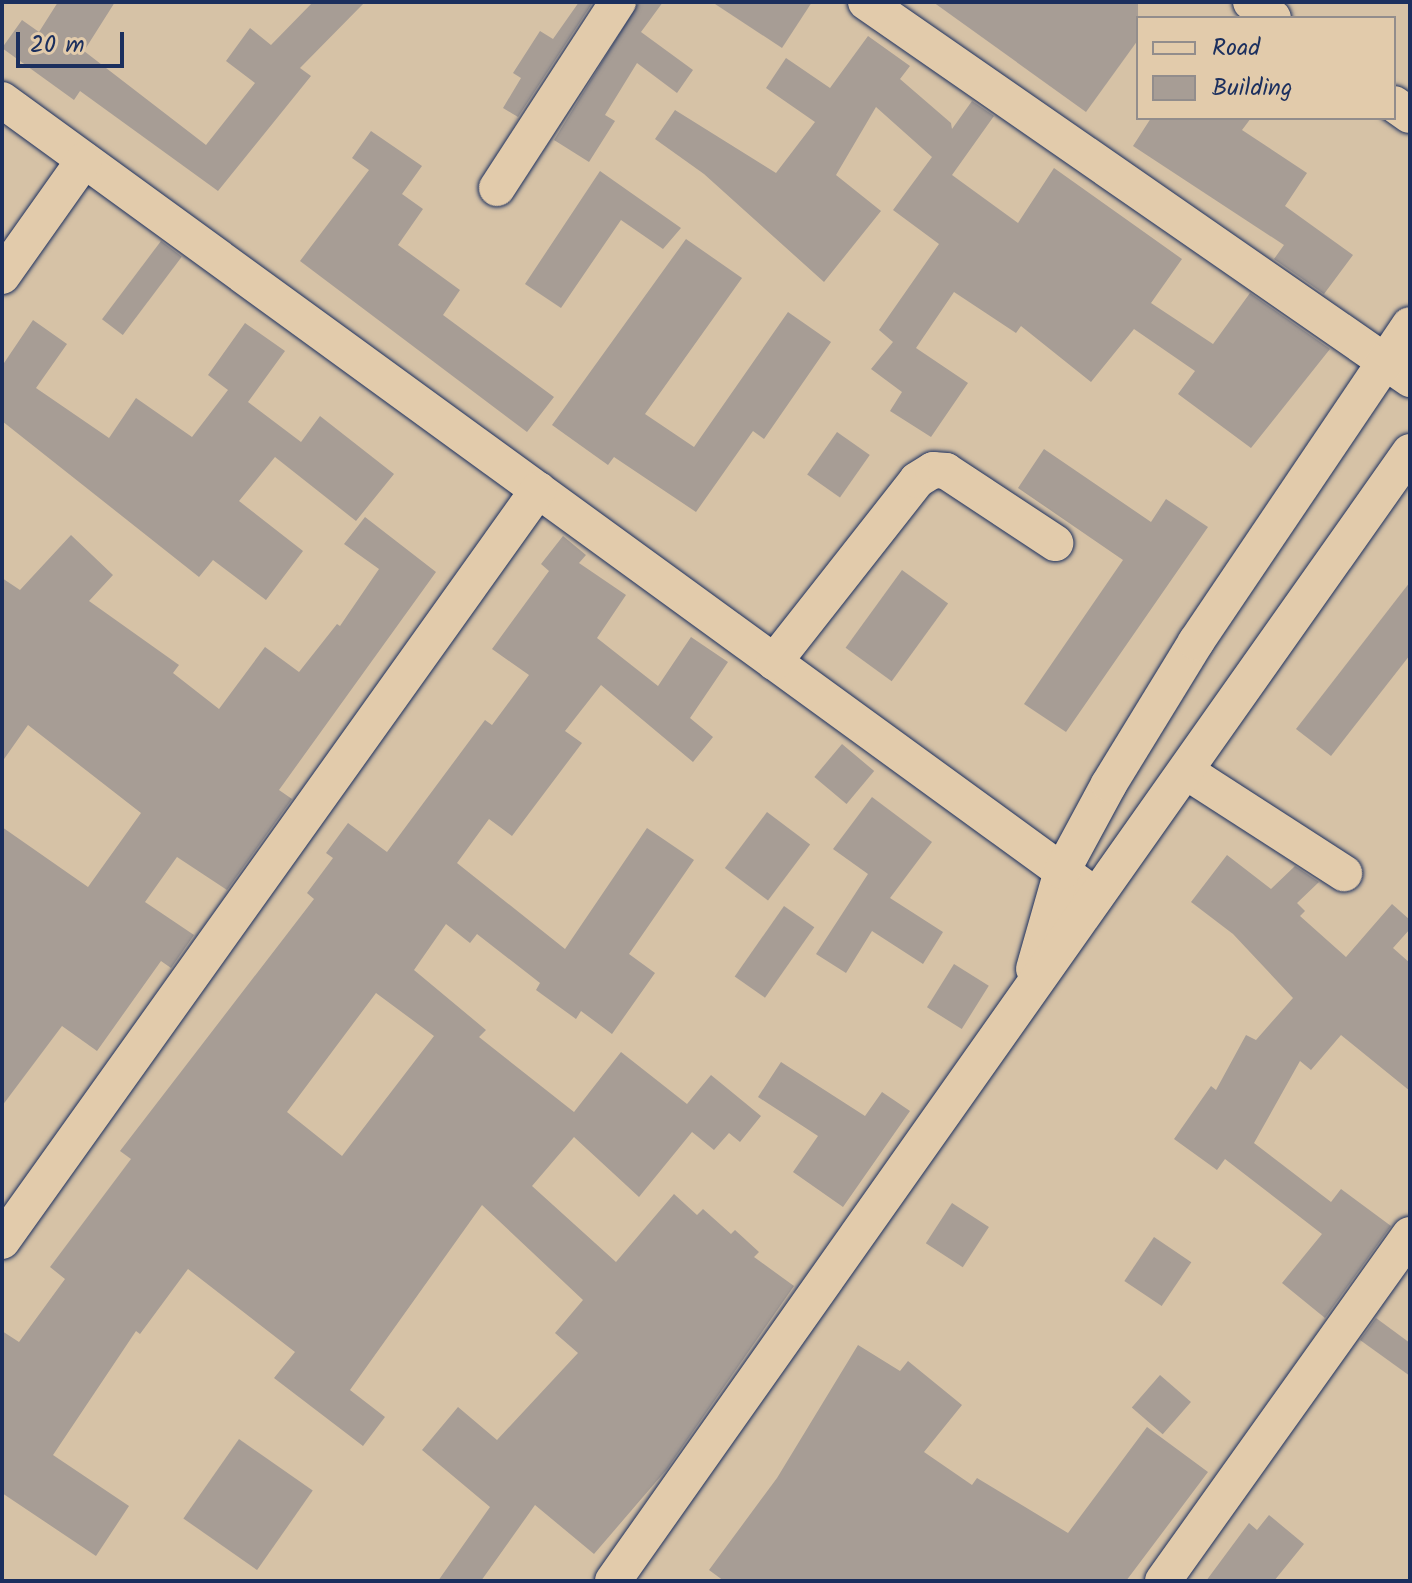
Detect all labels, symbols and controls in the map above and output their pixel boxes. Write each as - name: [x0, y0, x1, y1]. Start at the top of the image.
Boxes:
- scale bar: [20, 16, 128, 66]
- legend: [1136, 16, 1396, 120]
- text: 20 m: [30, 26, 85, 65]
- text: Road: [1212, 29, 1260, 68]
- text: Building: [1212, 69, 1292, 108]

